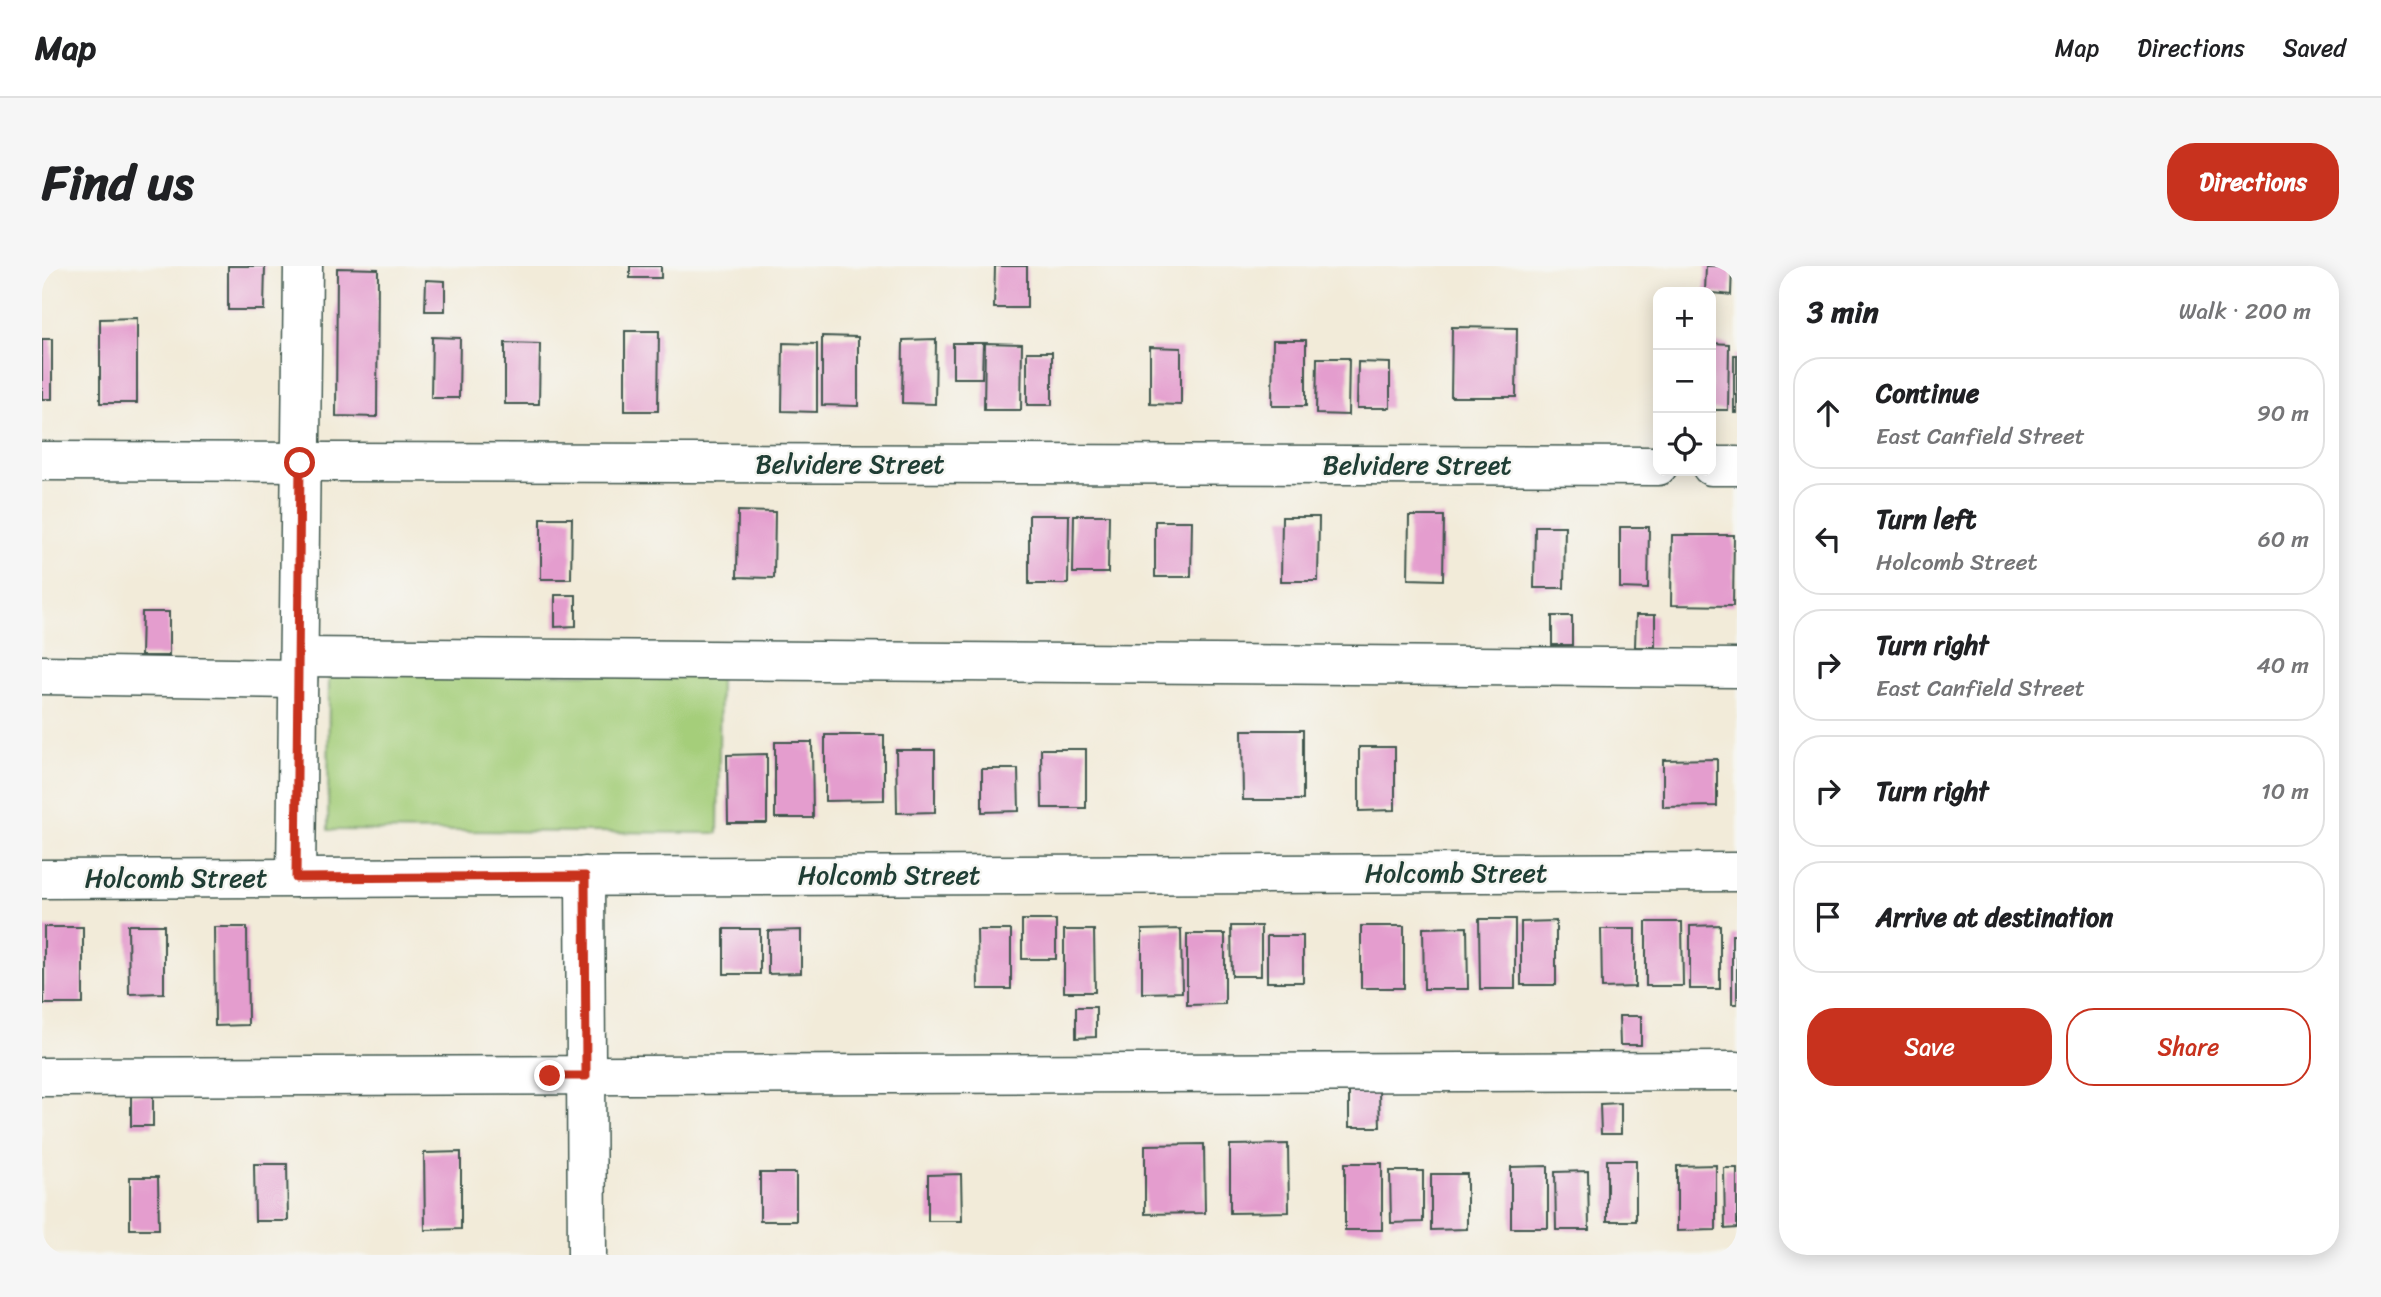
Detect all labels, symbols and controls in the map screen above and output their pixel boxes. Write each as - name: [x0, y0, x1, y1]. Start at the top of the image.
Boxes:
- text: Map: [35, 19, 96, 77]
- text: Map: [2055, 27, 2099, 69]
- text: Directions: [2137, 27, 2245, 69]
- text: Saved: [2283, 27, 2346, 69]
- text: Find us: [42, 139, 194, 226]
- button: Directions: [2167, 143, 2339, 221]
- text: 3 min: [1807, 285, 1879, 339]
- map controls: [1653, 287, 1716, 476]
- button: +: [1653, 287, 1716, 350]
- text: Walk · 200 m: [2179, 291, 2311, 332]
- button: −: [1653, 350, 1716, 413]
- text: Continue: [1876, 370, 1979, 416]
- text: 90 m: [2257, 393, 2309, 434]
- icon: ahead: [1809, 394, 1847, 432]
- button: locate: [1653, 413, 1716, 476]
- text: East Canfield Street: [1876, 416, 2085, 457]
- street label: Belvidere Street: [755, 441, 945, 487]
- street label: Belvidere Street: [1322, 442, 1512, 488]
- route start: [284, 447, 315, 478]
- text: Turn left: [1876, 496, 1976, 542]
- text: 60 m: [2258, 519, 2309, 560]
- icon: left: [1809, 520, 1847, 558]
- text: Holcomb Street: [1876, 542, 2038, 583]
- text: Turn right: [1876, 622, 1989, 668]
- text: 40 m: [2256, 645, 2309, 686]
- icon: right: [1809, 646, 1847, 684]
- text: East Canfield Street: [1876, 668, 2085, 709]
- text: Turn right: [1876, 768, 1989, 814]
- text: 10 m: [2261, 771, 2309, 812]
- icon: right: [1809, 772, 1847, 810]
- street label: Holcomb Street: [1365, 850, 1547, 896]
- street label: Holcomb Street: [798, 852, 980, 898]
- street label: Holcomb Street: [85, 855, 267, 901]
- text: Arrive at destination: [1876, 894, 2113, 940]
- icon: arrive: [1809, 898, 1847, 936]
- button: Save: [1807, 1008, 2052, 1086]
- button: Share: [2066, 1008, 2311, 1086]
- route end: [534, 1060, 565, 1091]

